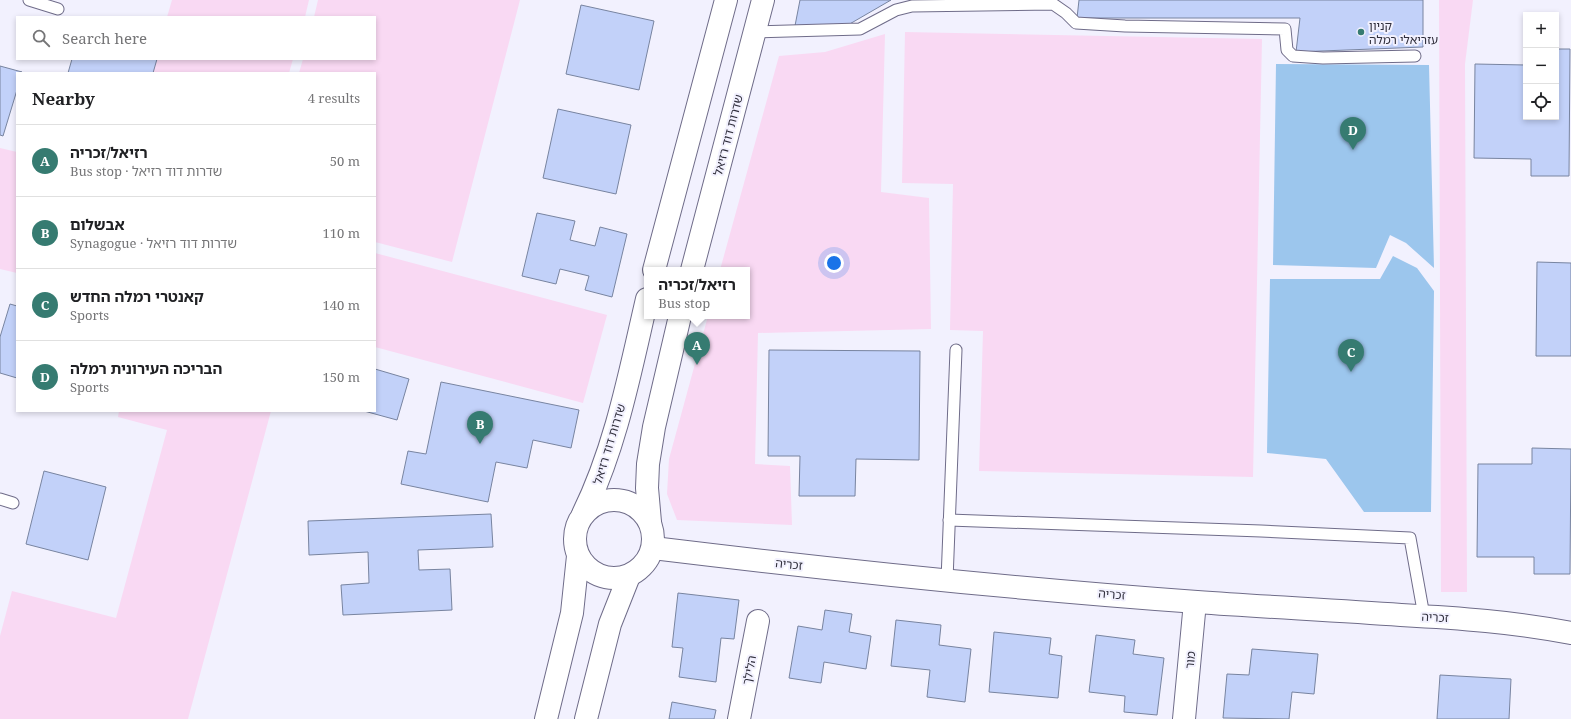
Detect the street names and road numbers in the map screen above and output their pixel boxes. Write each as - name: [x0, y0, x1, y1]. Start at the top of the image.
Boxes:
- street label: שדרות דוד רזיאל: [709, 93, 747, 177]
- street label: שדרות דוד רזיאל: [589, 402, 629, 486]
- street label: זכריה: [775, 554, 803, 574]
- street label: זכריה: [1098, 584, 1126, 604]
- street label: זכריה: [1421, 608, 1449, 626]
- street label: מור: [1181, 650, 1199, 670]
- street label: הלילך: [738, 654, 760, 686]

